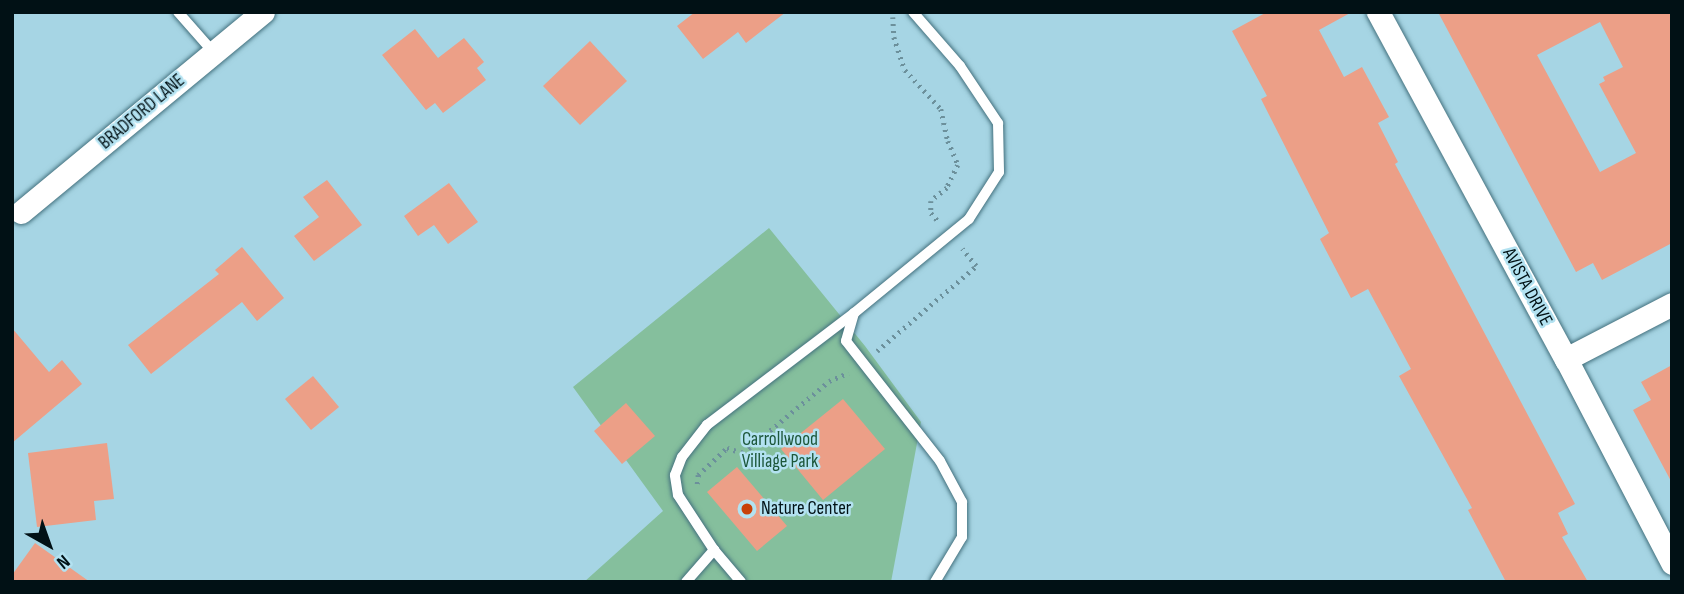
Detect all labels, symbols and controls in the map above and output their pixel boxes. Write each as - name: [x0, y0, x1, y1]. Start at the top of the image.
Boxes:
- street label: BRADFORD LANE: [94, 69, 190, 155]
- street label: AVISTA DRIVE: [1497, 244, 1557, 330]
- park label: Carrollwood Villiage Park: [742, 429, 818, 473]
- place label: Nature Center: [761, 498, 851, 520]
- marker: Nature Center: [739, 501, 755, 517]
- north arrow: [14, 510, 84, 580]
- text: N: [52, 549, 74, 574]

